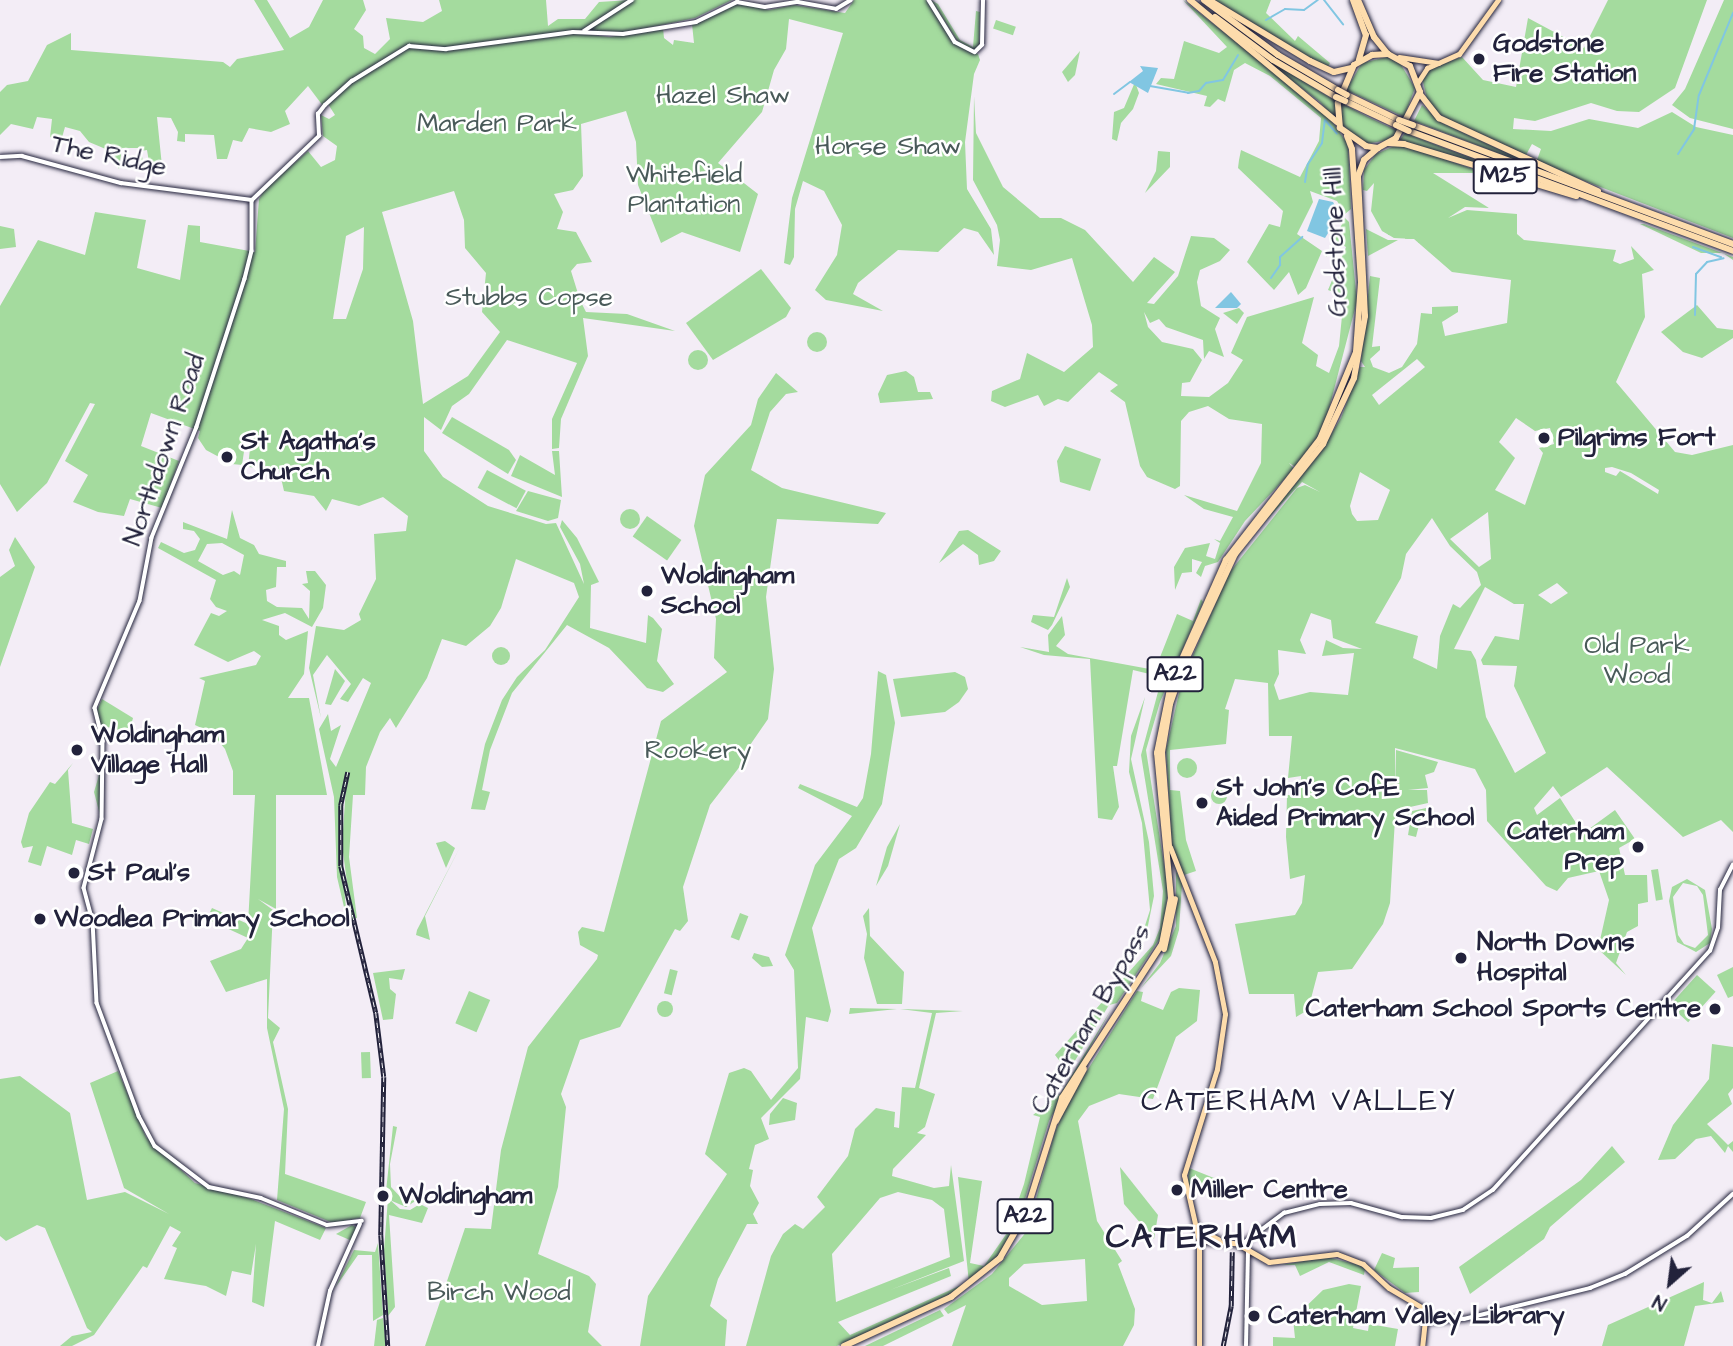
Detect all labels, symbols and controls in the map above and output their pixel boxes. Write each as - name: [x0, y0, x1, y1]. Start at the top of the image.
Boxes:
- place label: Godstone Fire Station: [1493, 28, 1636, 90]
- marker: Godstone Fire Station: [1471, 51, 1487, 67]
- park label: Hazel Shaw: [656, 80, 790, 112]
- park label: Marden Park: [417, 108, 577, 140]
- street label: The Ridge: [49, 129, 169, 183]
- park label: Horse Shaw: [815, 131, 961, 163]
- road number: M25: [1472, 156, 1538, 196]
- park label: Whitefield Plantation: [626, 159, 742, 220]
- street label: Godstone Hill: [1318, 167, 1354, 317]
- park label: Stubbs Copse: [445, 282, 613, 314]
- street label: Northdown Road: [118, 350, 212, 550]
- place label: Pilgrims Fort: [1558, 422, 1715, 454]
- place label: St Agatha's Church: [241, 426, 376, 488]
- marker: Pilgrims Fort: [1536, 430, 1552, 446]
- marker: St Agatha's Church: [219, 449, 235, 465]
- place label: Woldingham School: [661, 560, 794, 622]
- marker: Woldingham School: [639, 583, 655, 599]
- park label: Old Park Wood: [1584, 630, 1690, 692]
- road number: A22: [1145, 654, 1205, 694]
- place label: Woldingham Village Hall: [91, 719, 224, 780]
- park label: Rookery: [645, 735, 751, 767]
- marker: Woldingham Village Hall: [69, 742, 85, 758]
- place label: St John's CofE Aided Primary School: [1216, 772, 1474, 834]
- marker: St John's CofE Aided Primary School: [1194, 795, 1210, 811]
- place label: Caterham Prep: [1507, 816, 1624, 878]
- marker: Caterham Prep: [1630, 839, 1646, 855]
- place label: St Paul's: [88, 857, 190, 889]
- marker: St Paul's: [66, 865, 82, 881]
- place label: Woodlea Primary School: [54, 903, 350, 935]
- marker: Woodlea Primary School: [32, 911, 48, 927]
- street label: Caterham Bypass: [1024, 919, 1158, 1119]
- place label: North Downs Hospital: [1477, 927, 1635, 988]
- marker: North Downs Hospital: [1451, 948, 1471, 968]
- place label: Caterham School Sports Centre: [1305, 993, 1701, 1025]
- marker: Caterham School Sports Centre: [1707, 1001, 1723, 1017]
- district label: CATERHAM VALLEY: [1143, 1083, 1455, 1119]
- place label: Miller Centre: [1191, 1174, 1348, 1206]
- place label: Woldingham: [399, 1180, 532, 1212]
- marker: Miller Centre: [1169, 1182, 1185, 1198]
- marker: Woldingham: [373, 1186, 393, 1206]
- road number: A22: [995, 1196, 1055, 1236]
- district label: CATERHAM: [1107, 1218, 1297, 1258]
- north arrow: [1635, 1248, 1705, 1318]
- park label: Birch Wood: [427, 1277, 571, 1309]
- text: N: [1648, 1287, 1672, 1317]
- place label: Caterham Valley Library: [1268, 1300, 1564, 1332]
- marker: Caterham Valley Library: [1246, 1308, 1262, 1324]

